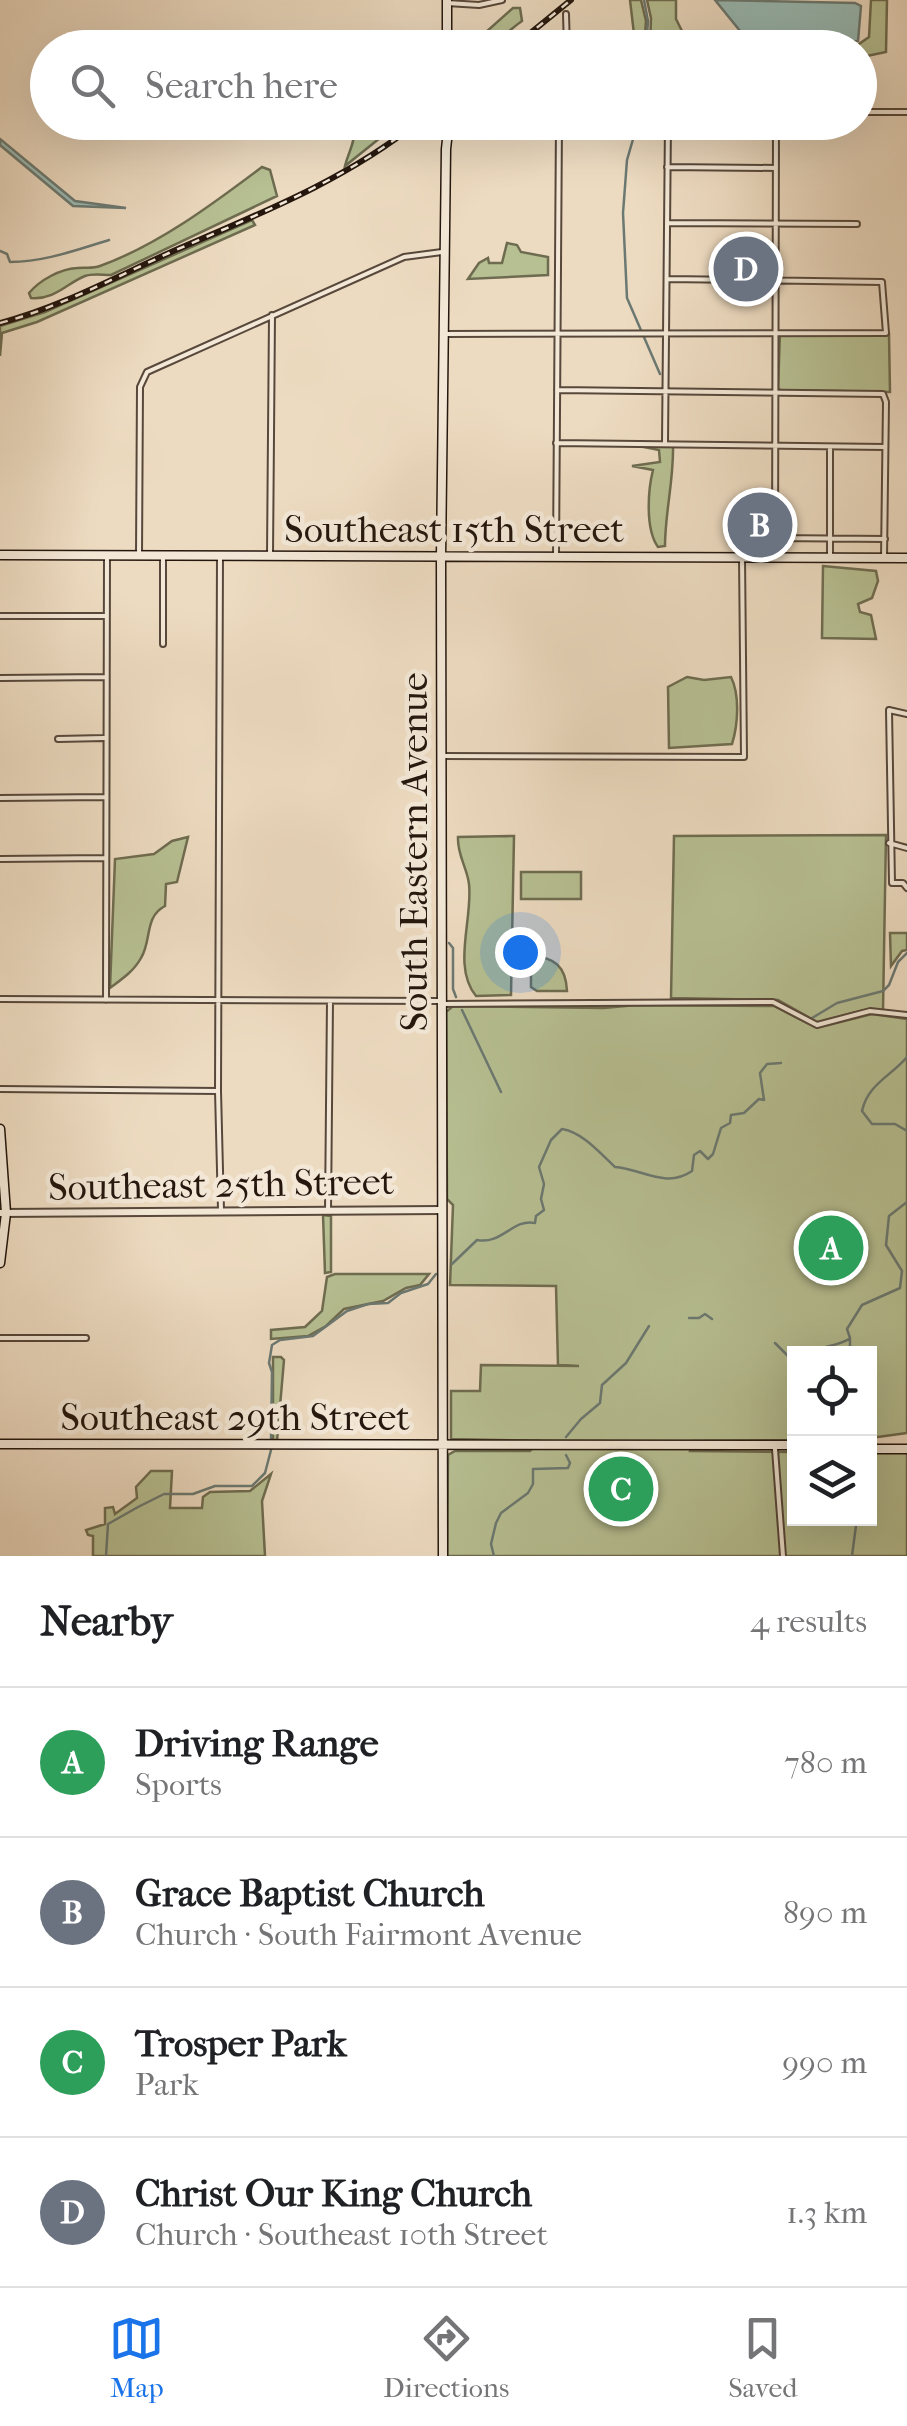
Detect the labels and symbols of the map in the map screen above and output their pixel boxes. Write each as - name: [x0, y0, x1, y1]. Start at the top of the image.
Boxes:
- pin: D: [714, 232, 778, 306]
- pin: B: [728, 488, 792, 562]
- street label: Southeast 15th Street: [284, 507, 624, 552]
- street label: South Eastern Avenue: [392, 672, 437, 1032]
- your location: [495, 927, 546, 978]
- street label: Southeast 25th Street: [48, 1159, 395, 1210]
- pin: A: [798, 1210, 864, 1286]
- street label: Southeast 29th Street: [60, 1395, 410, 1440]
- pin: C: [588, 1452, 654, 1526]

